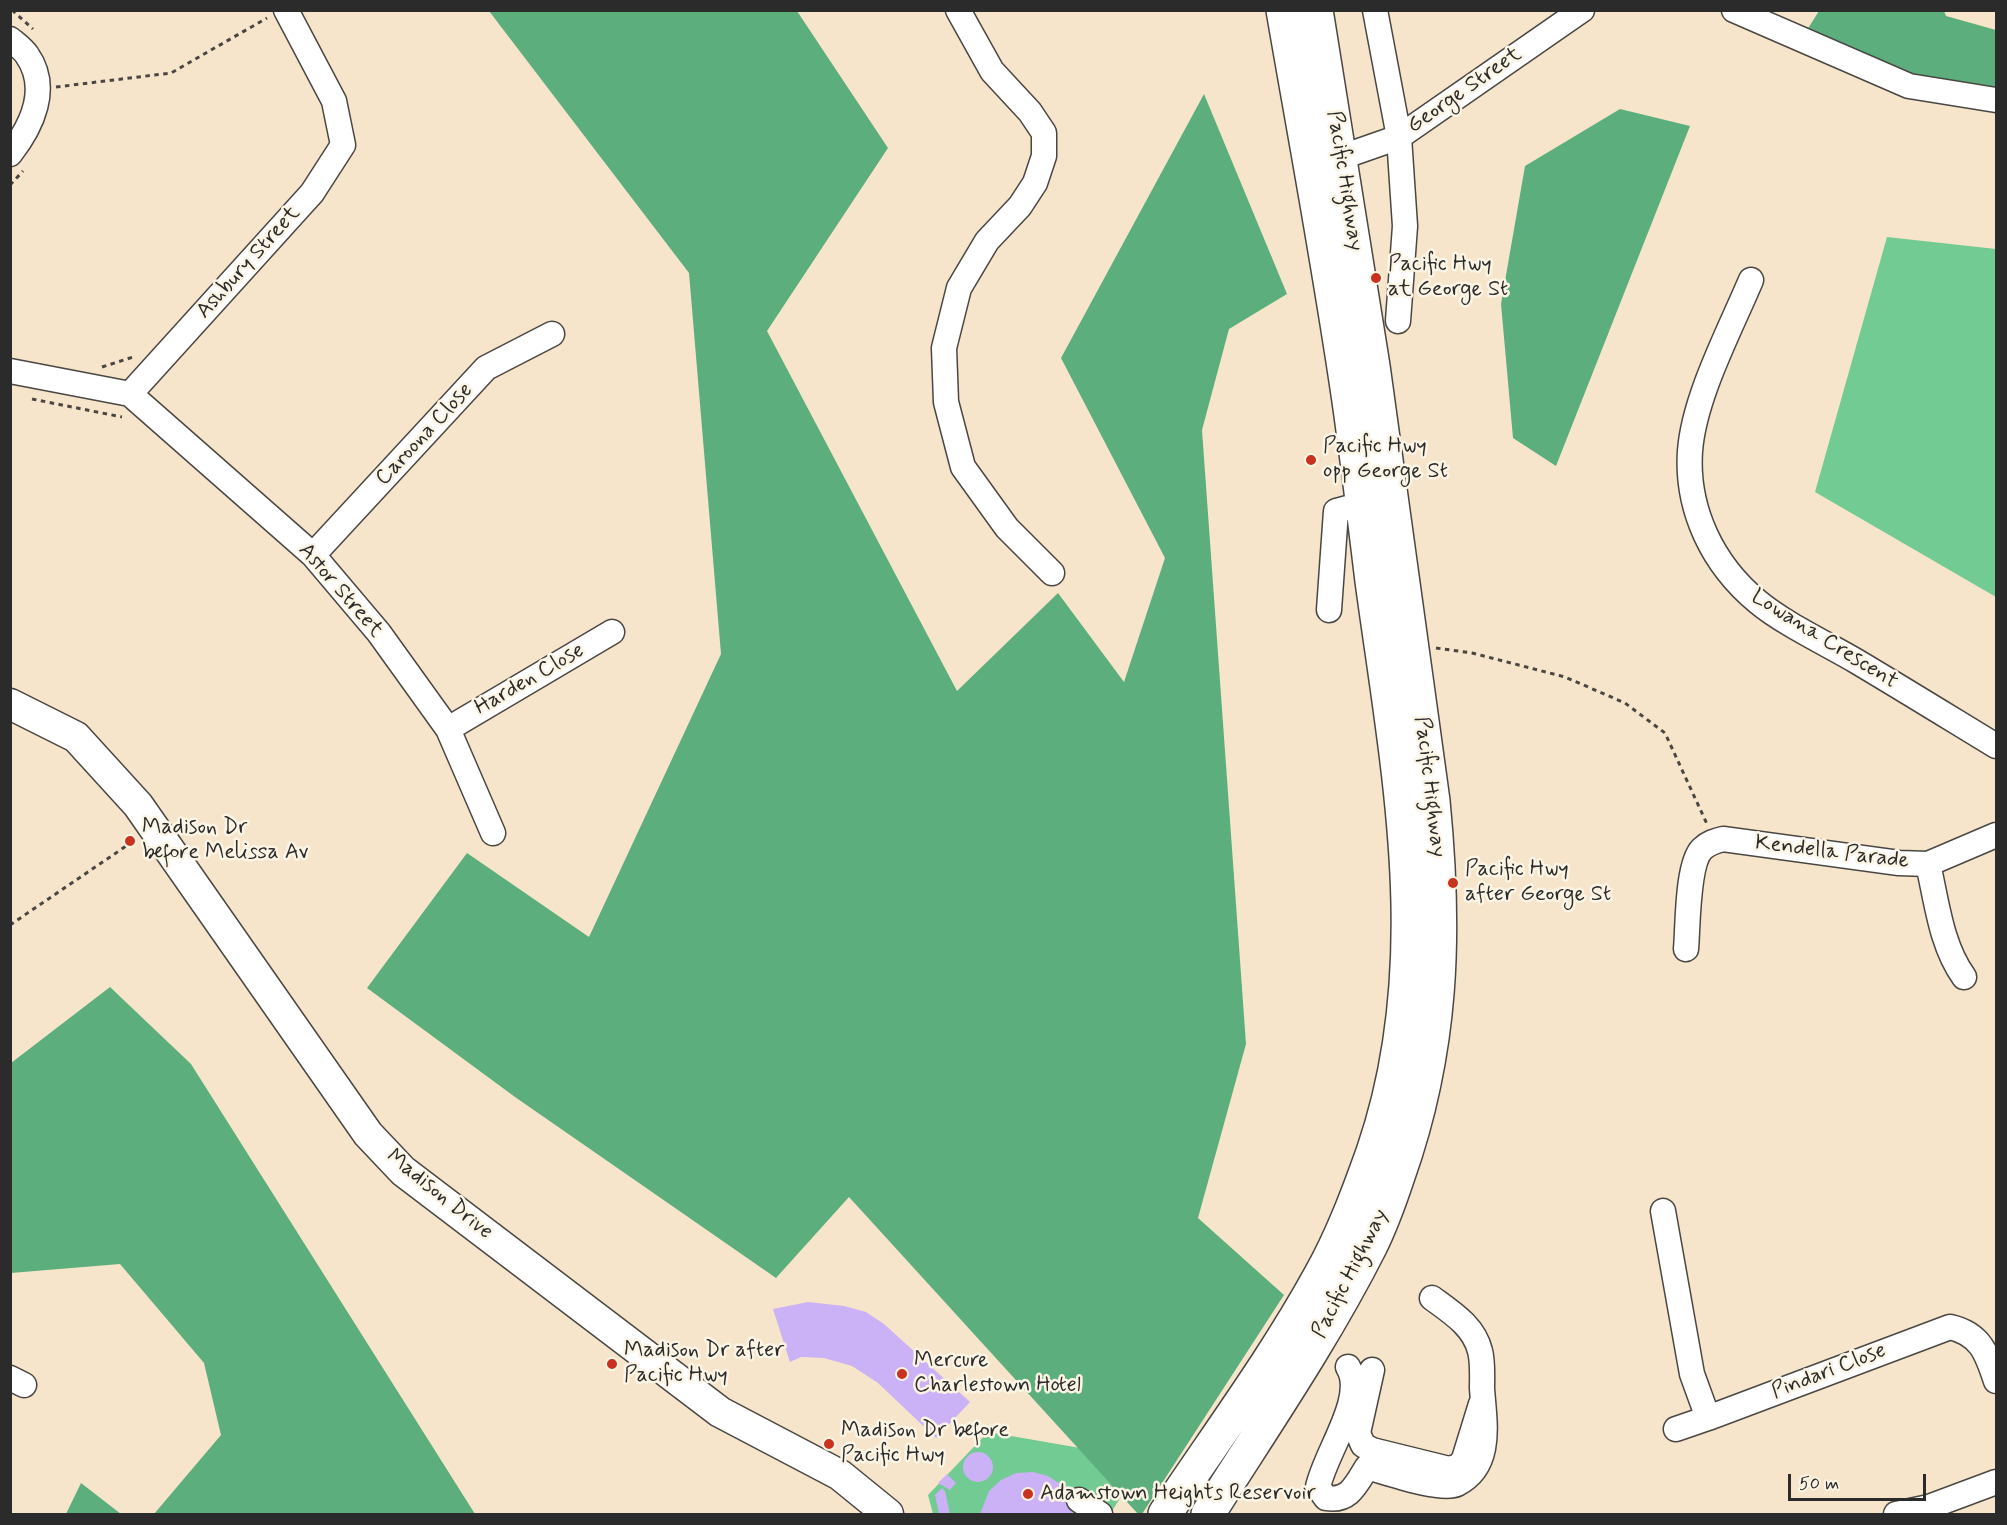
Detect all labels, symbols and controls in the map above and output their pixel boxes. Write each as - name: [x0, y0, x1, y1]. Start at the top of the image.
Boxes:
- street label: George Street: [1403, 42, 1527, 140]
- street label: Pacific Highway: [1320, 109, 1368, 253]
- street label: Ashbury Street: [192, 201, 306, 325]
- place label: Pacific Hwy at George St: [1388, 252, 1508, 304]
- marker: Pacific Hwy at George St: [1369, 271, 1383, 285]
- street label: Caroona Close: [371, 378, 479, 492]
- place label: Pacific Hwy opp George St: [1323, 434, 1448, 486]
- marker: Pacific Hwy opp George St: [1304, 453, 1318, 467]
- street label: Astor Street: [292, 538, 388, 644]
- street label: Lowana Crescent: [1746, 584, 1902, 696]
- street label: Harden Close: [471, 638, 589, 722]
- street label: Pacific Highway: [1407, 715, 1451, 859]
- place label: Madison Dr before Melissa Av: [142, 815, 308, 866]
- street label: Kendella Parade: [1754, 830, 1910, 876]
- marker: Madison Dr before Melissa Av: [123, 834, 137, 848]
- place label: Pacific Hwy after George St: [1465, 857, 1611, 908]
- marker: Pacific Hwy after George St: [1446, 876, 1460, 890]
- street label: Madison Drive: [380, 1144, 498, 1246]
- street label: Pacific Highway: [1307, 1205, 1395, 1343]
- place label: Madison Dr after Pacific Hwy: [624, 1338, 784, 1390]
- street label: Pindari Close: [1768, 1338, 1890, 1406]
- place label: Mercure Charlestown Hotel: [914, 1348, 1081, 1400]
- marker: Madison Dr after Pacific Hwy: [605, 1357, 619, 1371]
- marker: Mercure Charlestown Hotel: [895, 1367, 909, 1381]
- place label: Madison Dr before Pacific Hwy: [841, 1418, 1009, 1470]
- marker: Madison Dr before Pacific Hwy: [822, 1437, 836, 1451]
- scale bar: [1791, 1462, 1929, 1500]
- text: 50 m: [1799, 1472, 1839, 1496]
- place label: Adamstown Heights Reservoir: [1040, 1481, 1316, 1507]
- marker: Adamstown Heights Reservoir: [1021, 1487, 1035, 1501]

